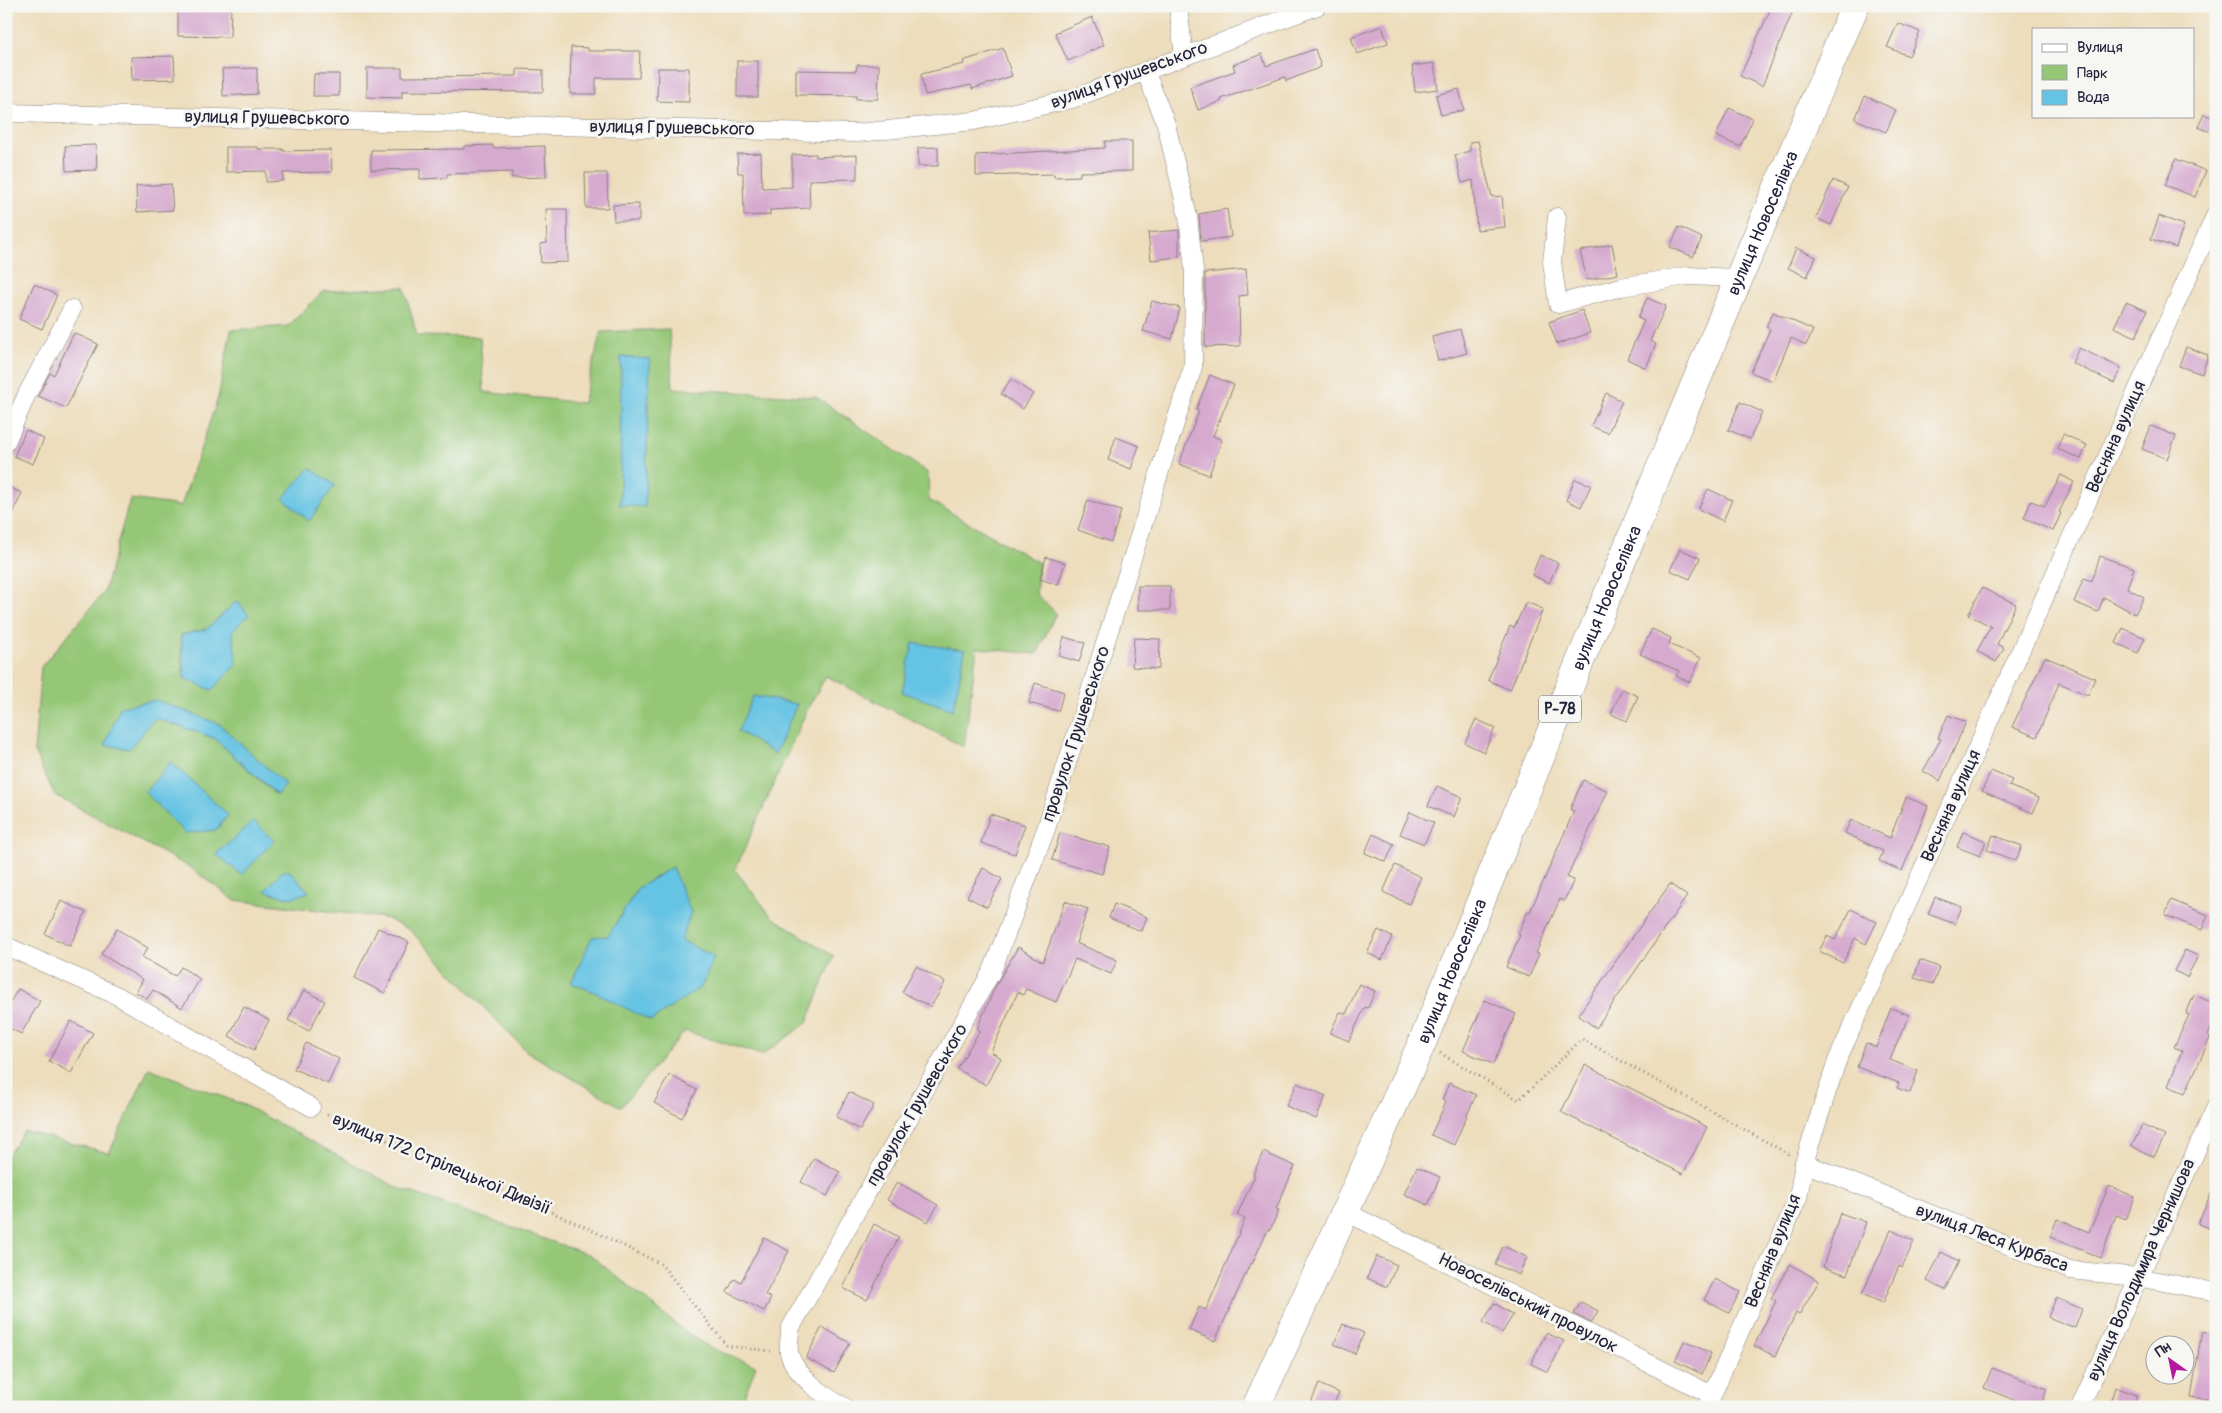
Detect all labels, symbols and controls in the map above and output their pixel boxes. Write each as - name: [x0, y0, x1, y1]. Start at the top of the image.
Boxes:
- legend: [2032, 28, 2194, 118]
- street label: вулиця Грушевського: [1047, 36, 1211, 114]
- text: Вулиця: [2077, 38, 2123, 57]
- text: Парк: [2077, 64, 2108, 83]
- text: Вода: [2077, 88, 2110, 107]
- street label: вулиця Грушевського: [184, 105, 350, 131]
- street label: вулиця Грушевського: [589, 115, 755, 141]
- street label: вулиця Новоселівка: [1722, 147, 1803, 298]
- street label: Весняна вулиця: [2081, 377, 2151, 497]
- street label: вулиця Новоселівка: [1566, 522, 1647, 674]
- street label: провулок Грушевського: [1037, 643, 1115, 825]
- road number: Р-78: [1539, 696, 1581, 722]
- street label: Весняна вулиця: [1916, 746, 1986, 866]
- street label: вулиця Новоселівка: [1412, 895, 1492, 1047]
- street label: провулок Грушевського: [861, 1019, 973, 1190]
- street label: вулиця 172 Стрілецької Дивізії: [329, 1107, 555, 1221]
- street label: вулиця Володимира Чернишова: [2081, 1155, 2201, 1385]
- street label: Весняна вулиця: [1740, 1191, 1806, 1311]
- street label: вулиця Леся Курбаса: [1912, 1198, 2072, 1278]
- street label: Новоселівський провулок: [1434, 1248, 1622, 1358]
- north arrow: [2144, 1336, 2194, 1386]
- text: Пн: [2152, 1338, 2174, 1361]

